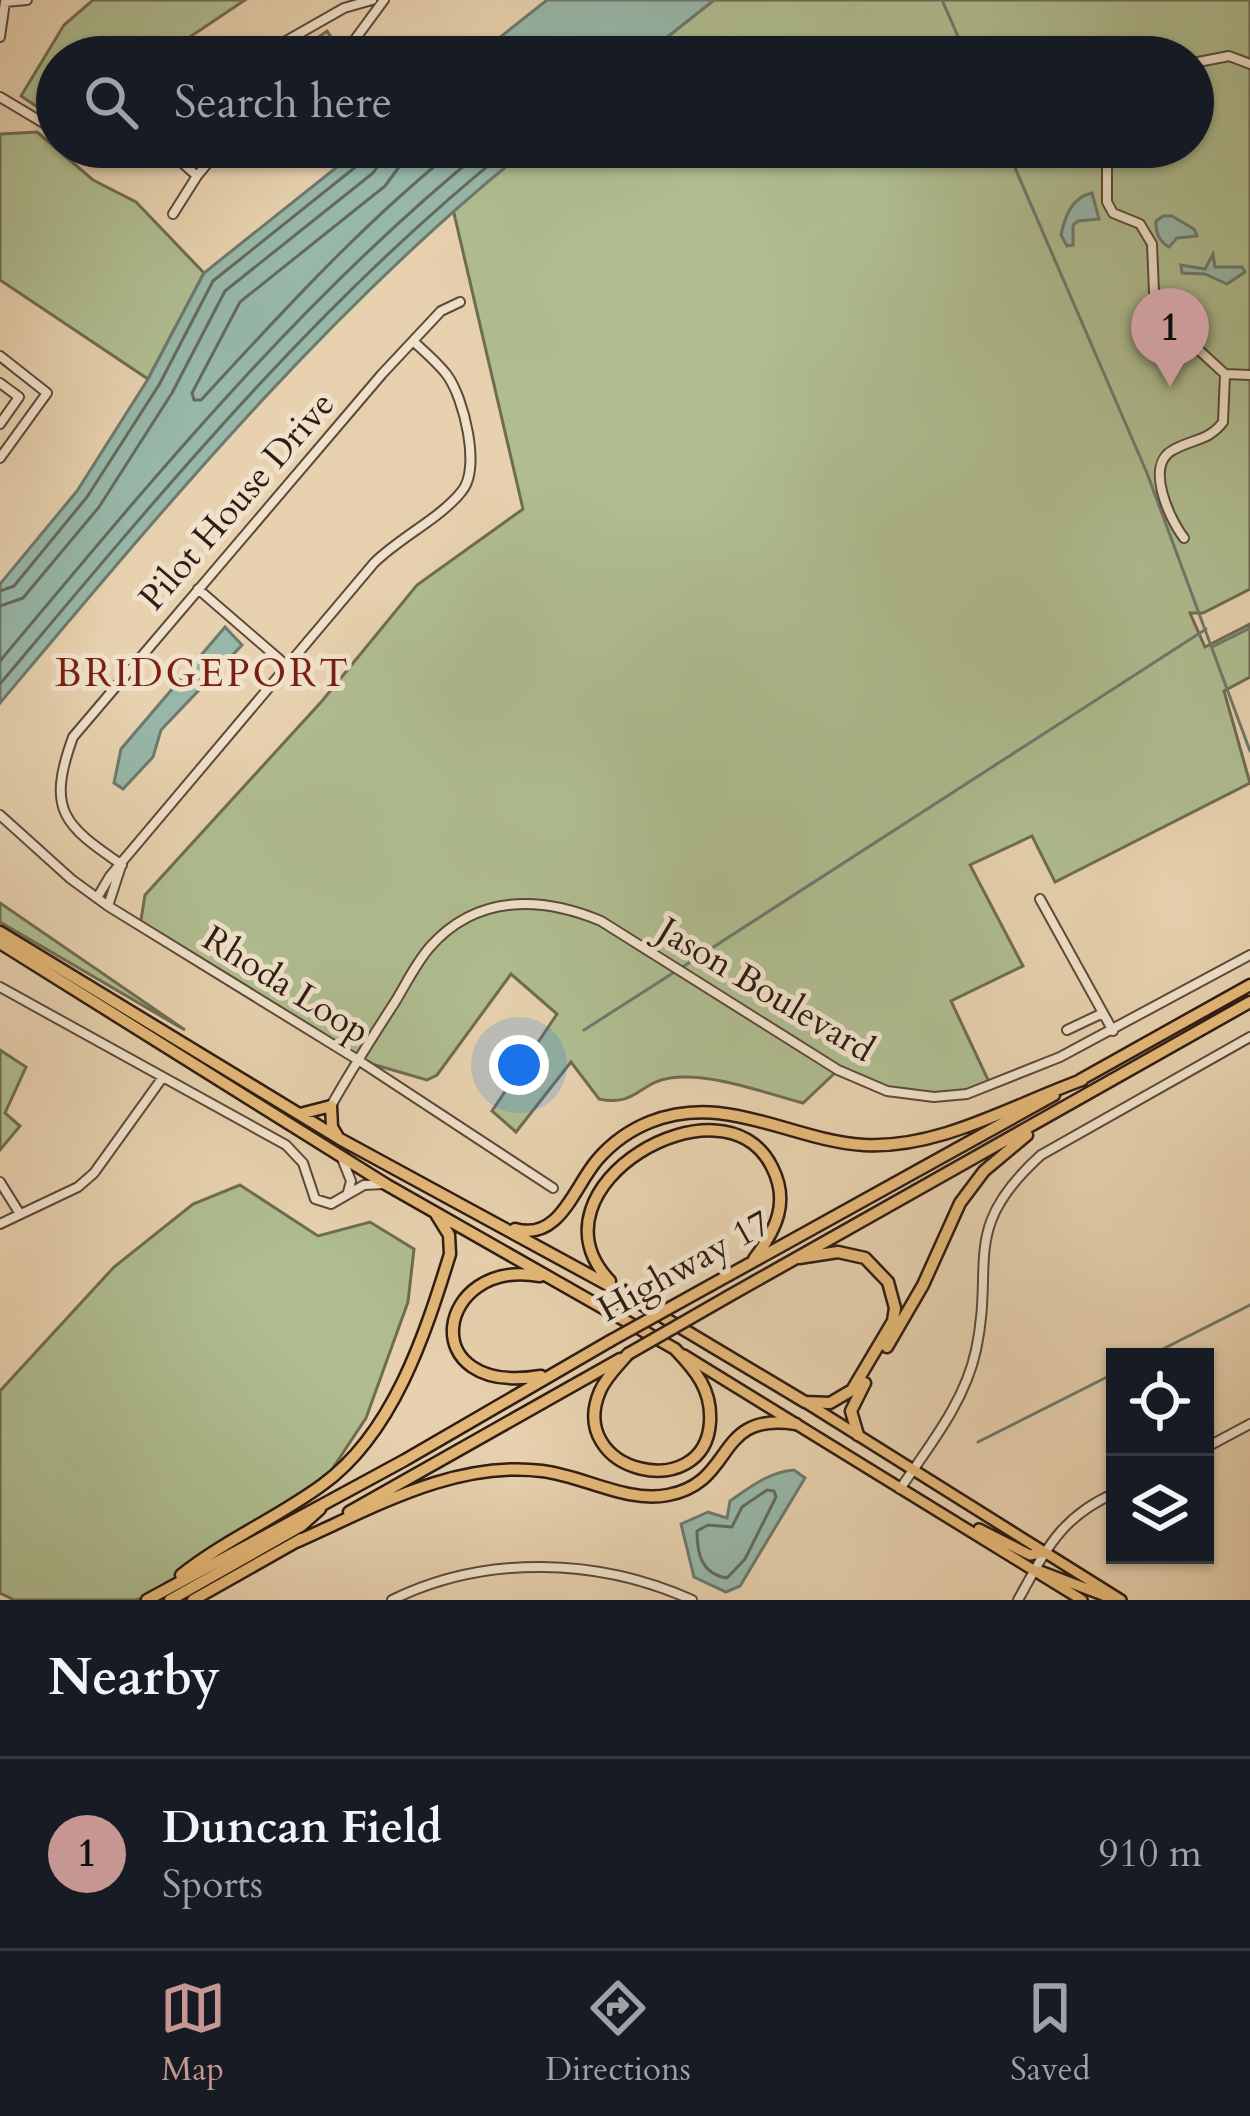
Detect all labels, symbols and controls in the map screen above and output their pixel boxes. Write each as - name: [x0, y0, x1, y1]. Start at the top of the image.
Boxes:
- search box: [36, 36, 1214, 168]
- icon: search: [78, 69, 144, 135]
- text: Search here: [174, 72, 392, 133]
- pin: 1: [1131, 288, 1209, 387]
- street label: Pilot House Drive: [128, 381, 346, 621]
- district label: BRIDGEPORT: [55, 647, 351, 700]
- street label: Jason Boulevard: [644, 903, 883, 1074]
- street label: Rhoda Loop: [193, 914, 379, 1056]
- your location: [489, 1035, 549, 1095]
- street label: Highway 17: [589, 1198, 779, 1334]
- map controls: [1106, 1348, 1214, 1564]
- button: locate: [1106, 1348, 1214, 1456]
- button: layers: [1106, 1456, 1214, 1564]
- text: Nearby: [48, 1643, 220, 1713]
- text: Duncan Field: [162, 1797, 442, 1858]
- text: 1: [77, 1827, 97, 1880]
- text: 910 m: [1099, 1827, 1202, 1880]
- text: Sports: [162, 1858, 263, 1911]
- tab: Map: [160, 1975, 226, 2092]
- tab: Directions: [545, 1975, 691, 2092]
- tab: Saved: [1010, 1975, 1090, 2092]

